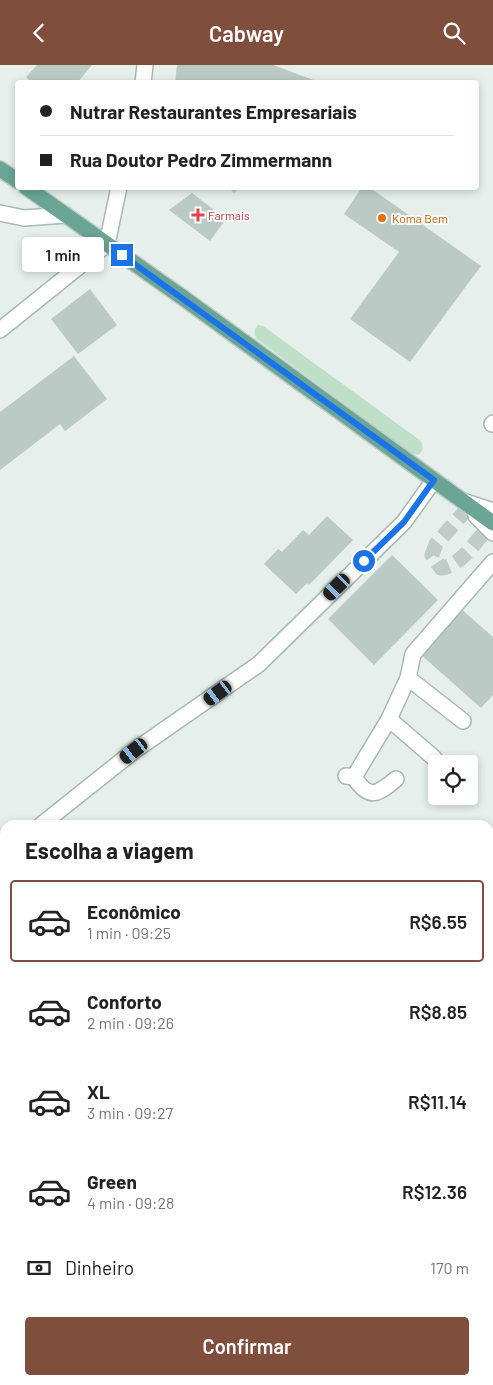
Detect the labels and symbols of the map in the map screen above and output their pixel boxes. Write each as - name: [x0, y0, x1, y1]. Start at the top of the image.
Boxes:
- place label: Farmais: [208, 208, 250, 222]
- marker: Farmais: [192, 209, 204, 221]
- place label: Koma Bem: [392, 211, 448, 225]
- marker: Koma Bem: [376, 212, 388, 224]
- callout: 1 min: [22, 237, 104, 273]
- route end: [111, 244, 133, 266]
- route start: [353, 550, 375, 572]
- car: [321, 571, 352, 603]
- car: [201, 678, 234, 708]
- car: [117, 736, 150, 766]

